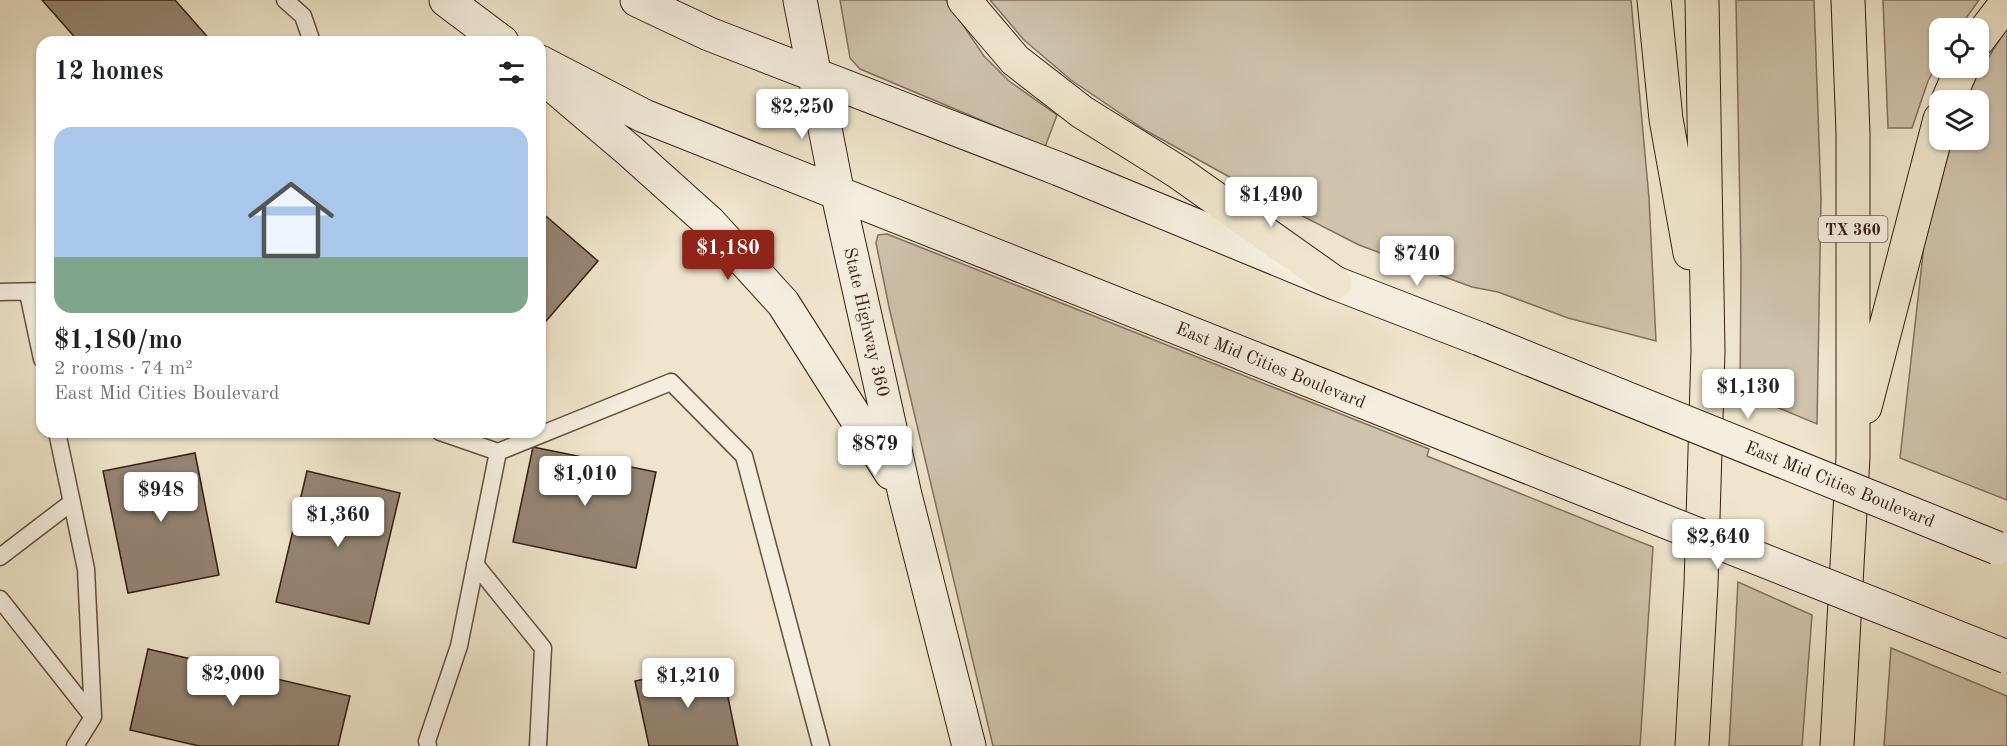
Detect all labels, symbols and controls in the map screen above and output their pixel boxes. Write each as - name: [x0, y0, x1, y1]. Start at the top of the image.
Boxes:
- map controls: [1929, 18, 1989, 150]
- button: locate: [1929, 18, 1989, 78]
- icon: filters: [495, 56, 528, 89]
- text: 12 homes: [54, 59, 163, 85]
- pin: $2,250: [753, 89, 851, 140]
- button: layers: [1929, 90, 1989, 150]
- text: $2,250: [770, 98, 834, 118]
- icon: home: [237, 166, 345, 274]
- pin: $1,490: [1222, 177, 1320, 228]
- text: $1,490: [1239, 186, 1303, 206]
- road number: TX 360: [1818, 216, 1888, 242]
- pin: $1,180: [679, 230, 777, 281]
- pin: $740: [1381, 236, 1453, 287]
- text: $1,180: [696, 239, 760, 259]
- text: $740: [1394, 245, 1440, 265]
- street label: State Highway 360: [840, 246, 892, 399]
- street label: East Mid Cities Boulevard: [1173, 320, 1368, 412]
- text: $1,180/mo: [54, 328, 182, 354]
- text: 2 rooms · 74 m²: [54, 359, 193, 379]
- pin: $1,130: [1699, 369, 1797, 420]
- text: $1,130: [1716, 378, 1780, 398]
- text: East Mid Cities Boulevard: [54, 384, 279, 404]
- pin: $879: [839, 426, 911, 477]
- text: $879: [852, 435, 898, 455]
- street label: East Mid Cities Boulevard: [1742, 439, 1937, 531]
- pin: $1,010: [536, 456, 634, 507]
- text: $1,010: [553, 465, 617, 485]
- pin: $948: [125, 472, 197, 523]
- text: $948: [138, 481, 184, 501]
- pin: $1,360: [289, 497, 387, 548]
- text: $1,360: [306, 506, 370, 526]
- pin: $2,640: [1669, 519, 1767, 570]
- text: $2,640: [1686, 528, 1750, 548]
- pin: $2,000: [184, 656, 282, 707]
- pin: $1,210: [639, 658, 737, 709]
- text: $2,000: [201, 665, 265, 685]
- text: $1,210: [656, 667, 720, 687]

